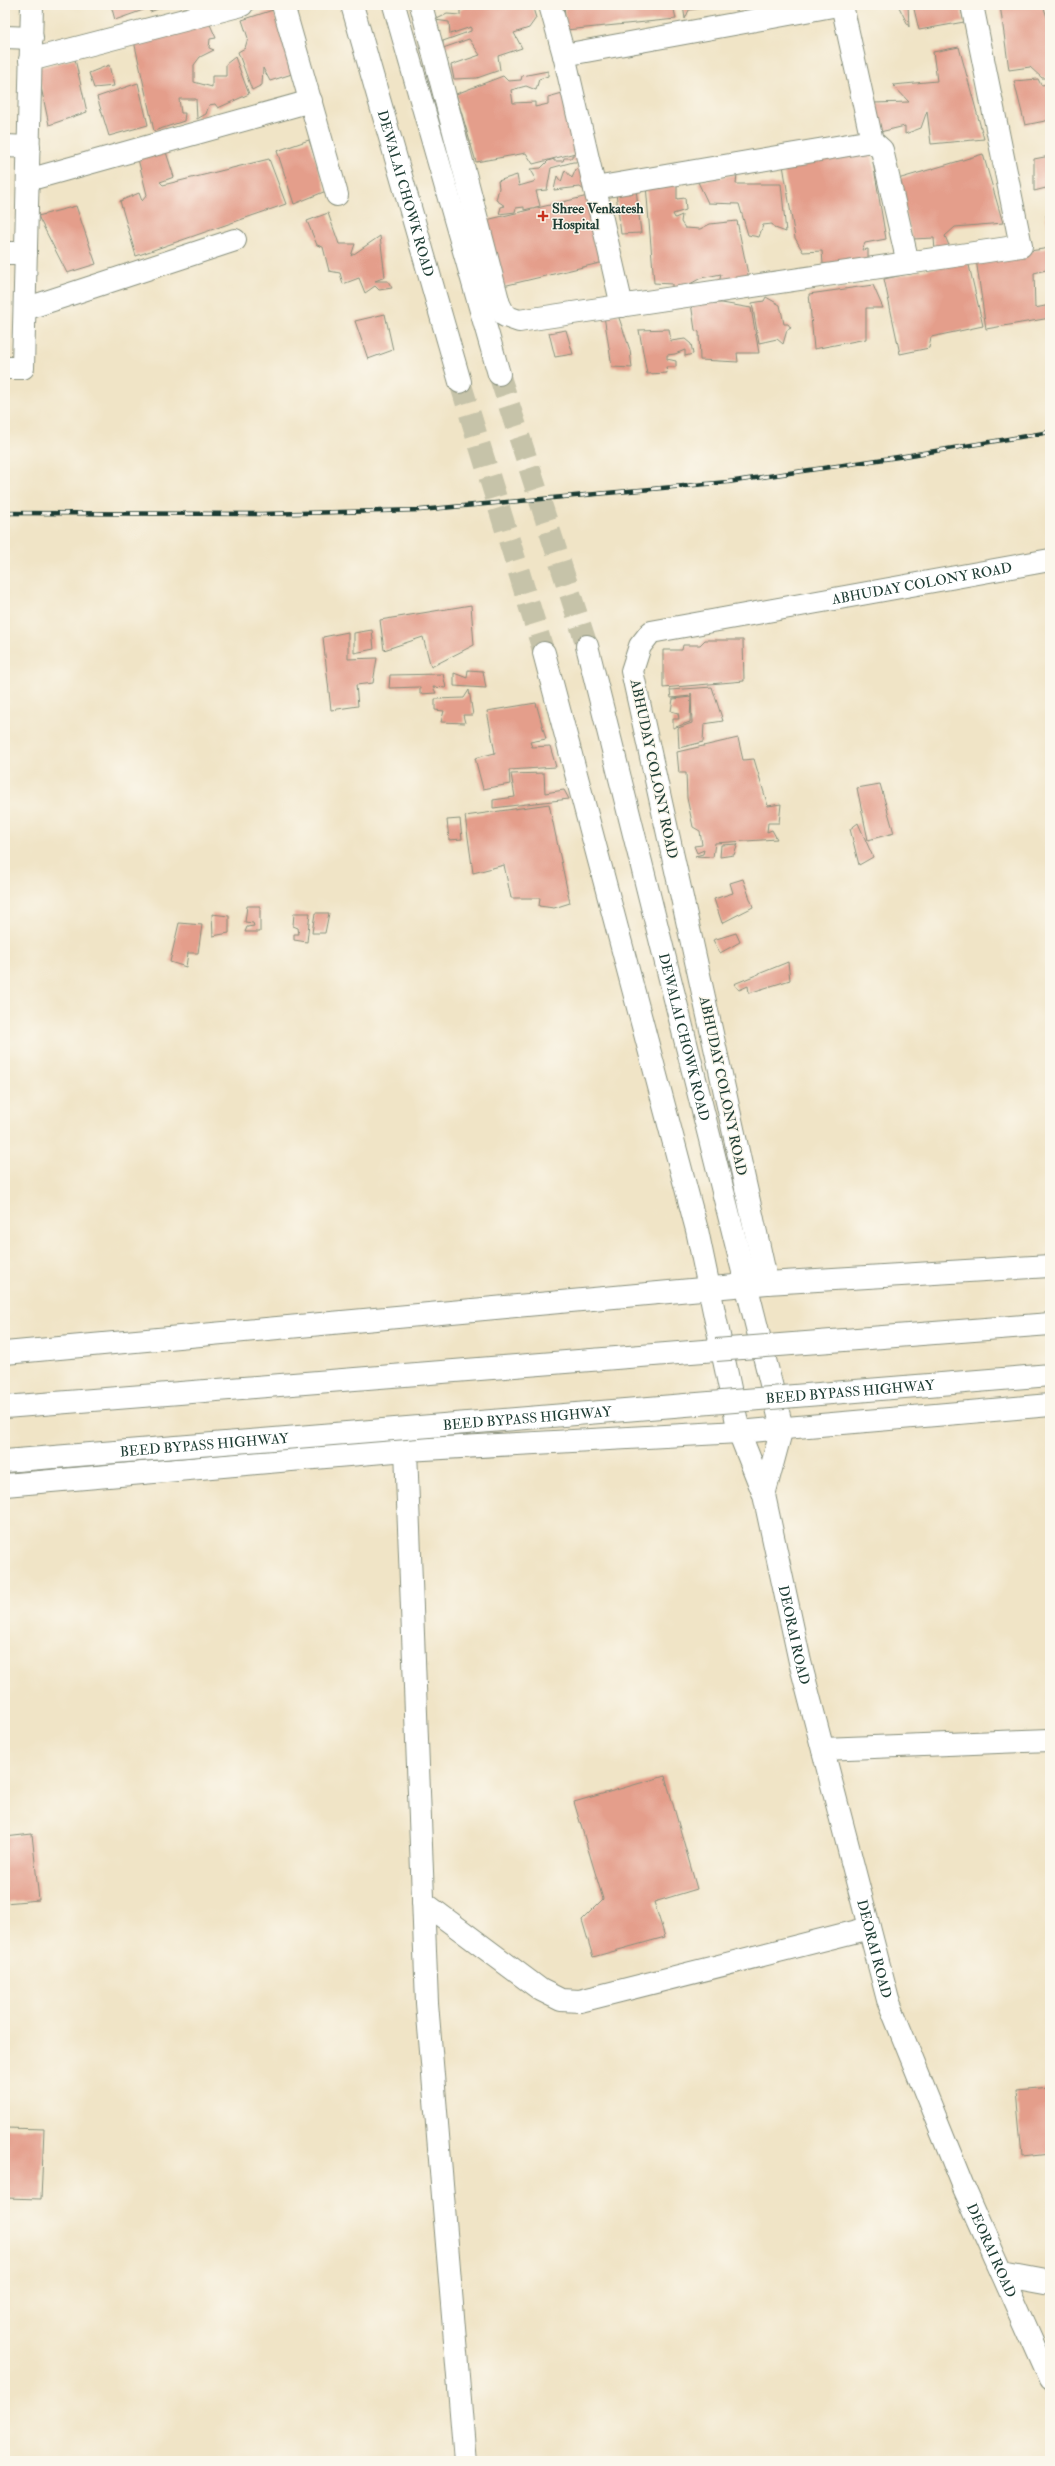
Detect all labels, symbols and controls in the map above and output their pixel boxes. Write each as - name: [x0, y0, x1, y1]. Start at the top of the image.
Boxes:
- street label: DEWALAI CHOWK ROAD: [374, 108, 438, 279]
- place label: Shree Venkatesh Hospital: [552, 200, 644, 234]
- marker: Shree Venkatesh Hospital: [537, 210, 549, 222]
- street label: ABHUDAY COLONY ROAD: [829, 559, 1013, 608]
- street label: ABHUDAY COLONY ROAD: [626, 677, 681, 860]
- street label: DEWALAI CHOWK ROAD: [655, 951, 714, 1123]
- street label: ABHUDAY COLONY ROAD: [695, 994, 750, 1177]
- street label: BEED BYPASS HIGHWAY: [765, 1376, 936, 1407]
- street label: BEED BYPASS HIGHWAY: [442, 1403, 613, 1433]
- street label: BEED BYPASS HIGHWAY: [119, 1429, 290, 1460]
- street label: DEORAI ROAD: [775, 1584, 814, 1686]
- street label: DEORAI ROAD: [854, 1898, 896, 2000]
- street label: DEORAI ROAD: [963, 2201, 1020, 2300]

